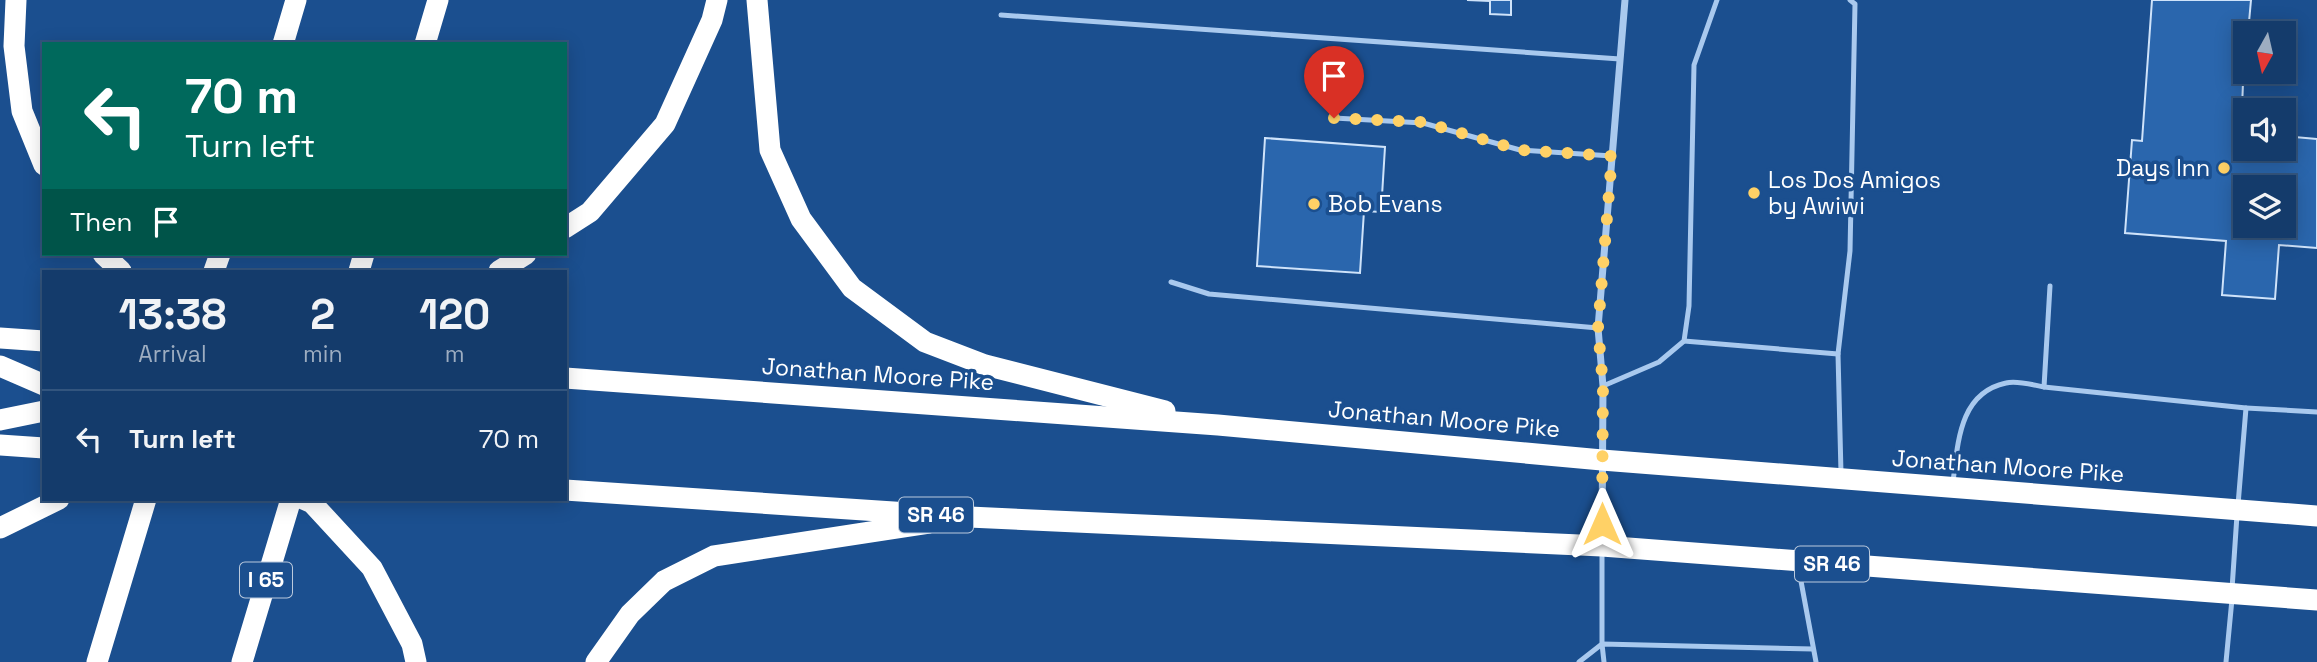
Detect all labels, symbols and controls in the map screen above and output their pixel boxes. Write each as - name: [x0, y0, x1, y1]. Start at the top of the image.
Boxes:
- north arrow: [2233, 21, 2296, 84]
- map controls: [2233, 21, 2296, 238]
- pin: [1304, 46, 1364, 118]
- icon: arrive: [1315, 57, 1353, 95]
- text: 70 m: [185, 65, 298, 127]
- icon: left: [70, 70, 161, 161]
- button: sound: [2233, 98, 2296, 161]
- text: Turn left: [185, 126, 315, 166]
- place label: Days Inn: [2116, 153, 2210, 183]
- marker: Days Inn: [2216, 160, 2232, 176]
- place label: Los Dos Amigos by Awiwi: [1768, 165, 1941, 221]
- button: layers: [2233, 175, 2296, 238]
- marker: Los Dos Amigos by Awiwi: [1746, 185, 1762, 201]
- place label: Bob Evans: [1328, 189, 1443, 219]
- marker: Bob Evans: [1306, 196, 1322, 212]
- icon: arrive: [147, 203, 185, 241]
- text: Then: [70, 205, 133, 239]
- text: 13:38: [119, 288, 226, 341]
- text: 2: [310, 288, 335, 341]
- text: 120: [419, 288, 490, 341]
- text: Arrival: [138, 339, 207, 369]
- text: min: [303, 339, 343, 369]
- text: m: [445, 339, 465, 369]
- street label: Jonathan Moore Pike: [761, 351, 995, 397]
- street label: Jonathan Moore Pike: [1327, 394, 1561, 444]
- icon: left: [70, 420, 108, 458]
- text: Turn left: [129, 422, 236, 456]
- text: 70 m: [479, 422, 539, 456]
- street label: Jonathan Moore Pike: [1891, 443, 2125, 489]
- position arrow: [1565, 487, 1639, 561]
- road number: SR 46: [899, 498, 973, 532]
- road number: SR 46: [1795, 546, 1869, 582]
- road number: I 65: [240, 562, 292, 598]

